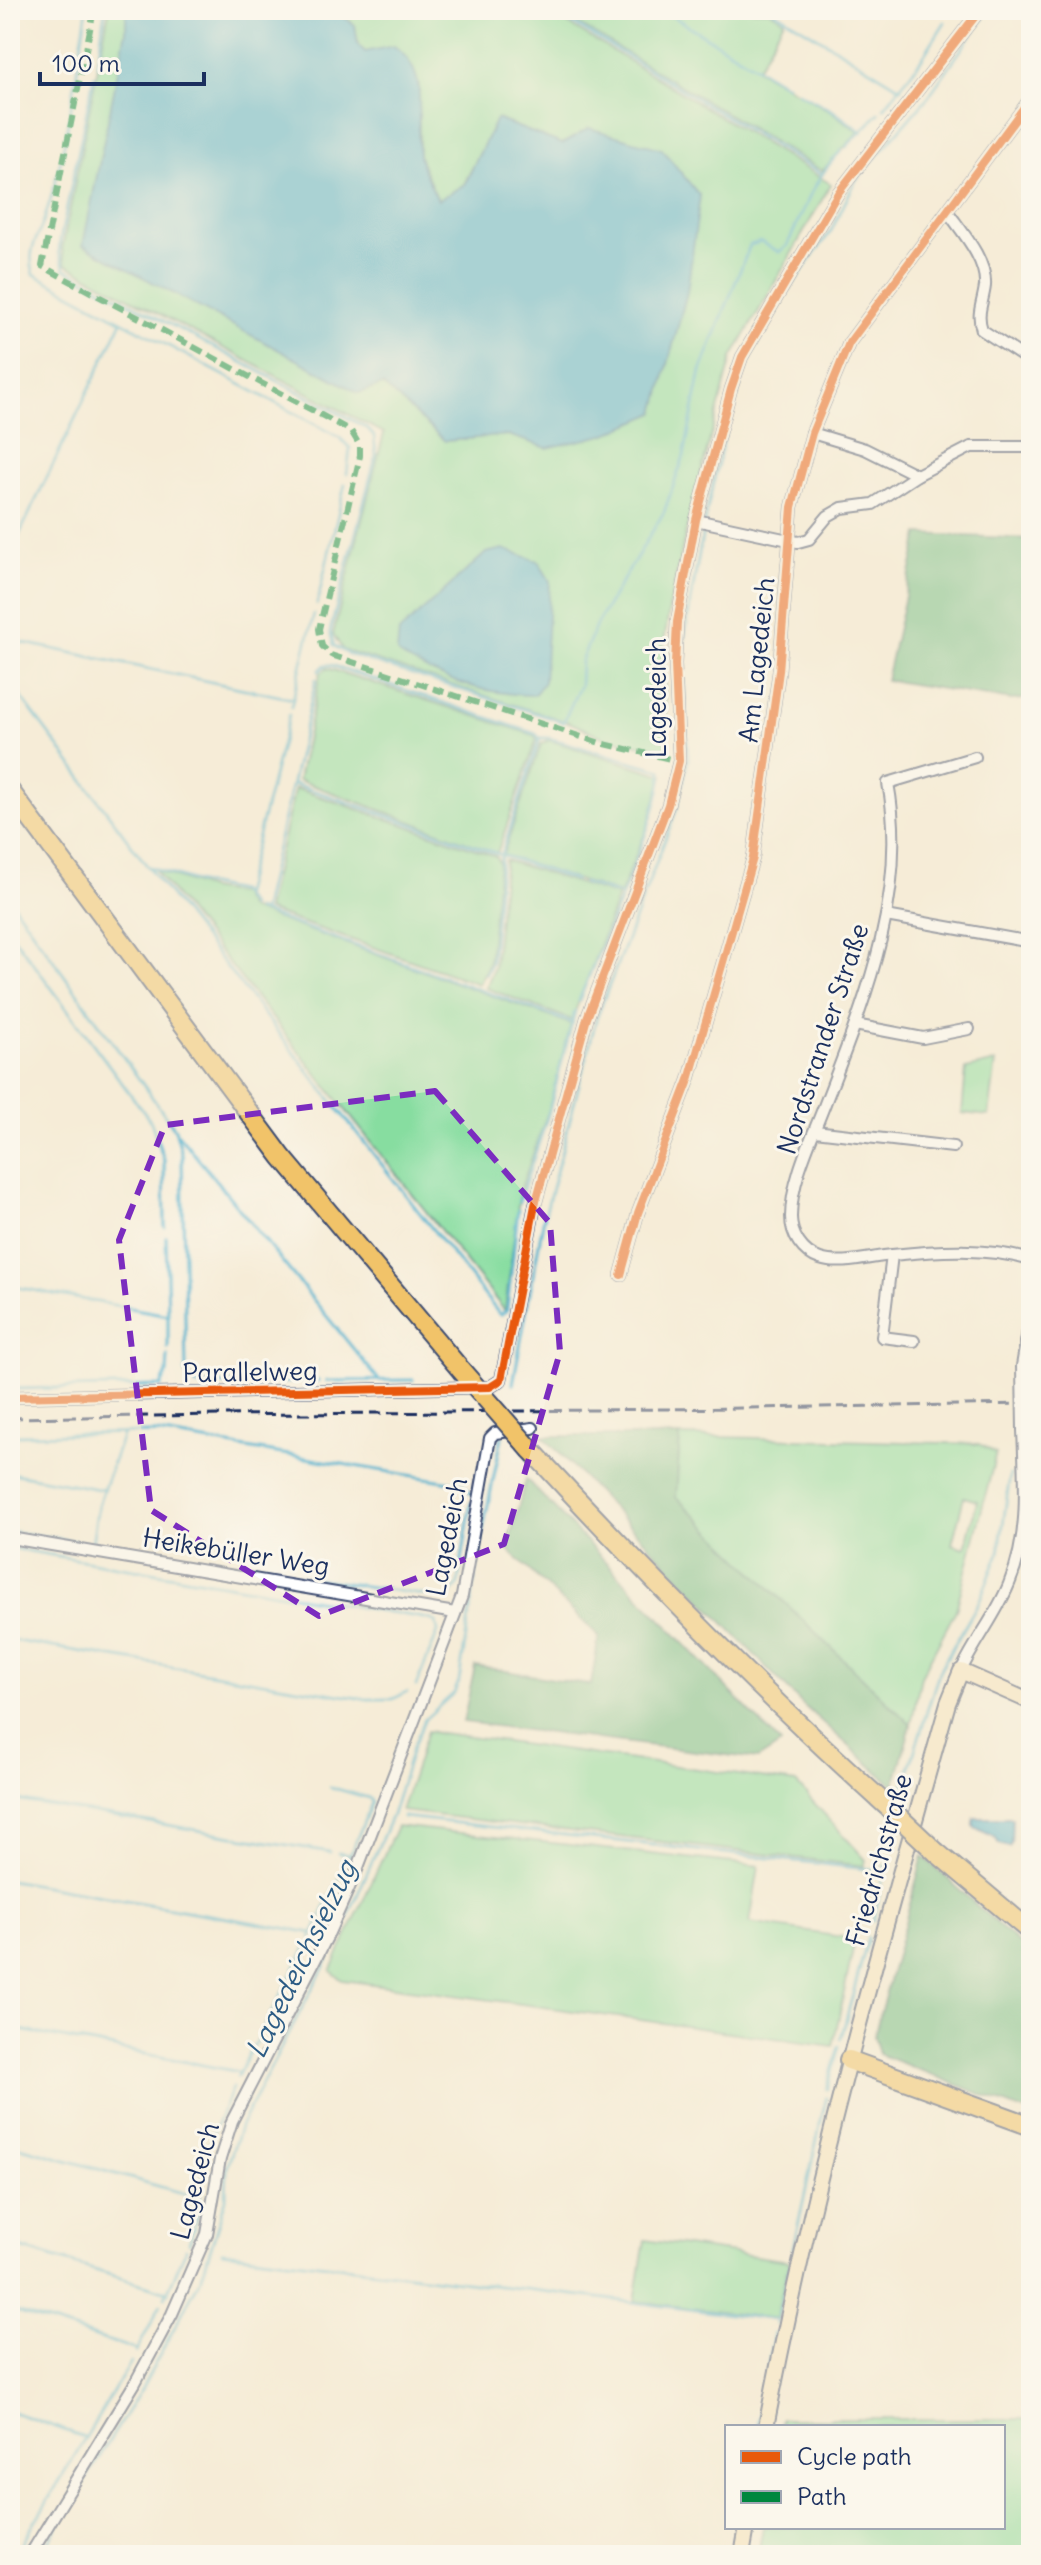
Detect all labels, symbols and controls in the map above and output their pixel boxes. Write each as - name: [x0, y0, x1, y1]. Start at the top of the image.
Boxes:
- scale bar: [40, 36, 204, 86]
- text: 100 m: [52, 48, 120, 78]
- street label: Am Lagedeich: [731, 576, 782, 744]
- street label: Lagedeich: [640, 638, 673, 758]
- street label: Nordstrander Straße: [770, 919, 875, 1158]
- street label: Parallelweg: [182, 1354, 318, 1389]
- street label: Lagedeich: [419, 1475, 474, 1599]
- street label: Heikebüller Weg: [140, 1520, 332, 1583]
- street label: Friedrichstraße: [838, 1770, 919, 1950]
- water label: Lagedeichsielzug: [238, 1852, 365, 2064]
- street label: Lagedeich: [163, 2118, 226, 2243]
- legend: [725, 2425, 1005, 2529]
- text: Cycle path: [797, 2441, 912, 2471]
- text: Path: [797, 2481, 847, 2511]

